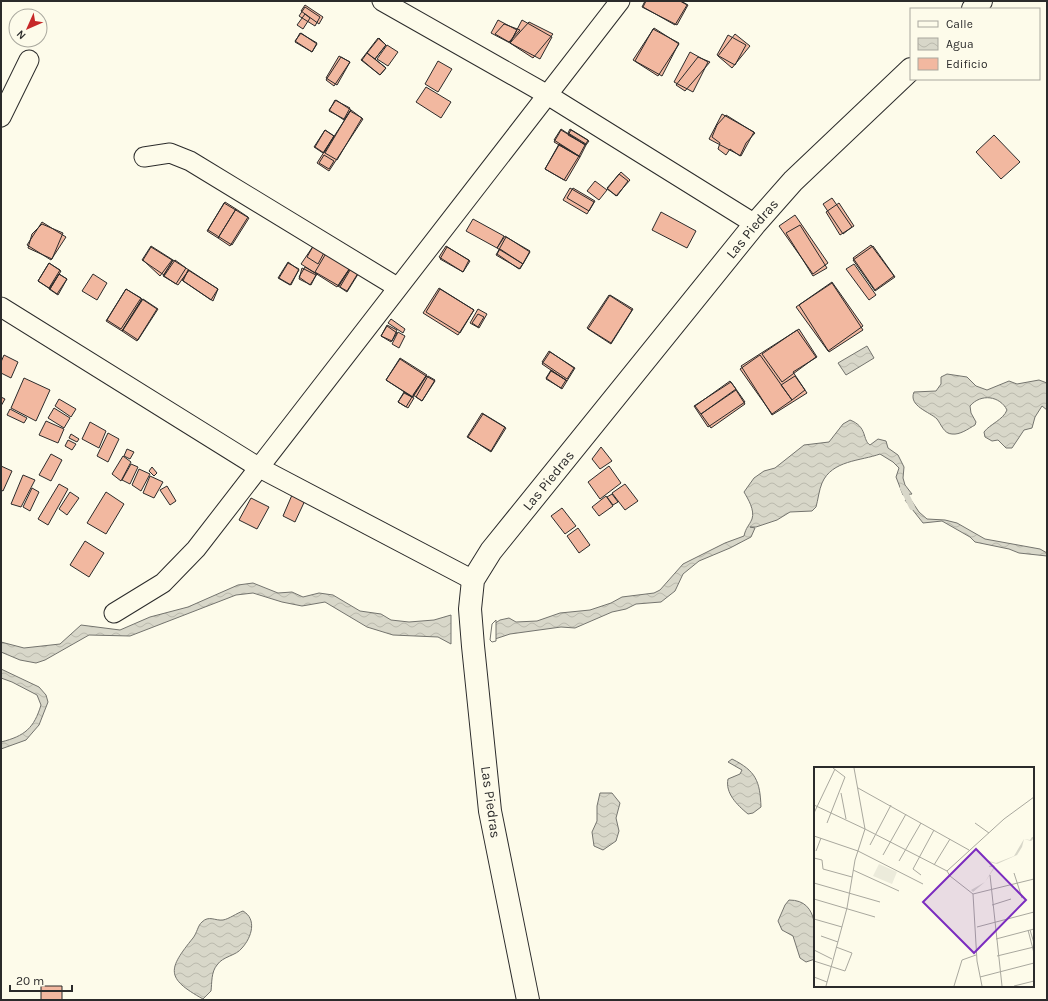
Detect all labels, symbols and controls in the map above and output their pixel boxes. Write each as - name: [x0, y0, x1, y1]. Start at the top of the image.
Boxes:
- north arrow: [8, 8, 48, 48]
- legend: [910, 8, 1040, 80]
- text: Calle: [946, 17, 973, 31]
- text: N: [14, 27, 29, 42]
- text: Agua: [946, 37, 974, 51]
- text: Edificio: [946, 57, 987, 71]
- street label: Las Piedras: [723, 196, 782, 262]
- street label: Las Piedras: [519, 447, 578, 514]
- street label: Las Piedras: [477, 765, 504, 839]
- inset map: [814, 767, 1034, 987]
- scale bar: [10, 967, 72, 993]
- text: 20 m: [16, 974, 44, 988]

